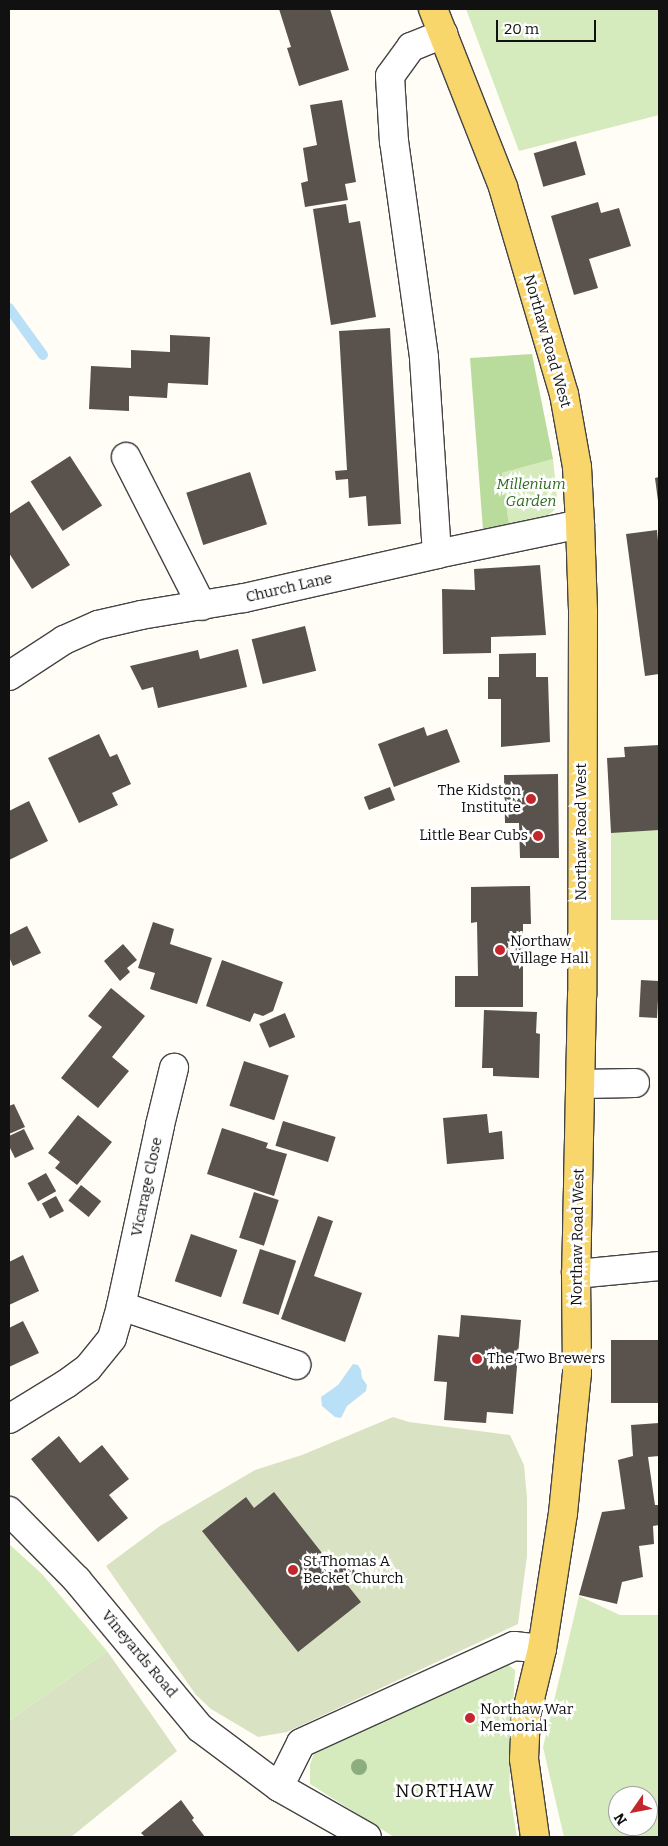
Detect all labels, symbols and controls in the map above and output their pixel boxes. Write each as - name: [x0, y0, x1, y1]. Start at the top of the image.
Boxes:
- scale bar: [498, 10, 598, 42]
- text: 20 m: [504, 20, 539, 38]
- street label: Northaw Road West: [519, 272, 575, 410]
- park label: Millenium Garden: [496, 475, 566, 510]
- street label: Church Lane: [244, 569, 334, 607]
- street label: Northaw Road West: [573, 763, 591, 901]
- place label: The Kidston Institute: [438, 781, 521, 816]
- marker: The Kidston Institute: [525, 793, 537, 805]
- place label: Little Bear Cubs: [419, 827, 528, 845]
- marker: Little Bear Cubs: [532, 830, 544, 842]
- place label: Northaw Village Hall: [510, 932, 589, 967]
- marker: Northaw Village Hall: [494, 944, 506, 956]
- street label: Vicarage Close: [128, 1136, 166, 1238]
- street label: Northaw Road West: [568, 1168, 588, 1306]
- place label: The Two Brewers: [487, 1350, 605, 1368]
- marker: The Two Brewers: [471, 1353, 483, 1365]
- place label: St Thomas A Becket Church: [303, 1552, 404, 1587]
- marker: St Thomas A Becket Church: [287, 1564, 299, 1576]
- street label: Vineyards Road: [97, 1607, 181, 1701]
- place label: Northaw War Memorial: [480, 1700, 573, 1735]
- marker: Northaw War Memorial: [464, 1712, 476, 1724]
- district label: NORTHAW: [394, 1780, 496, 1802]
- north arrow: [608, 1786, 658, 1836]
- text: N: [611, 1810, 631, 1828]

